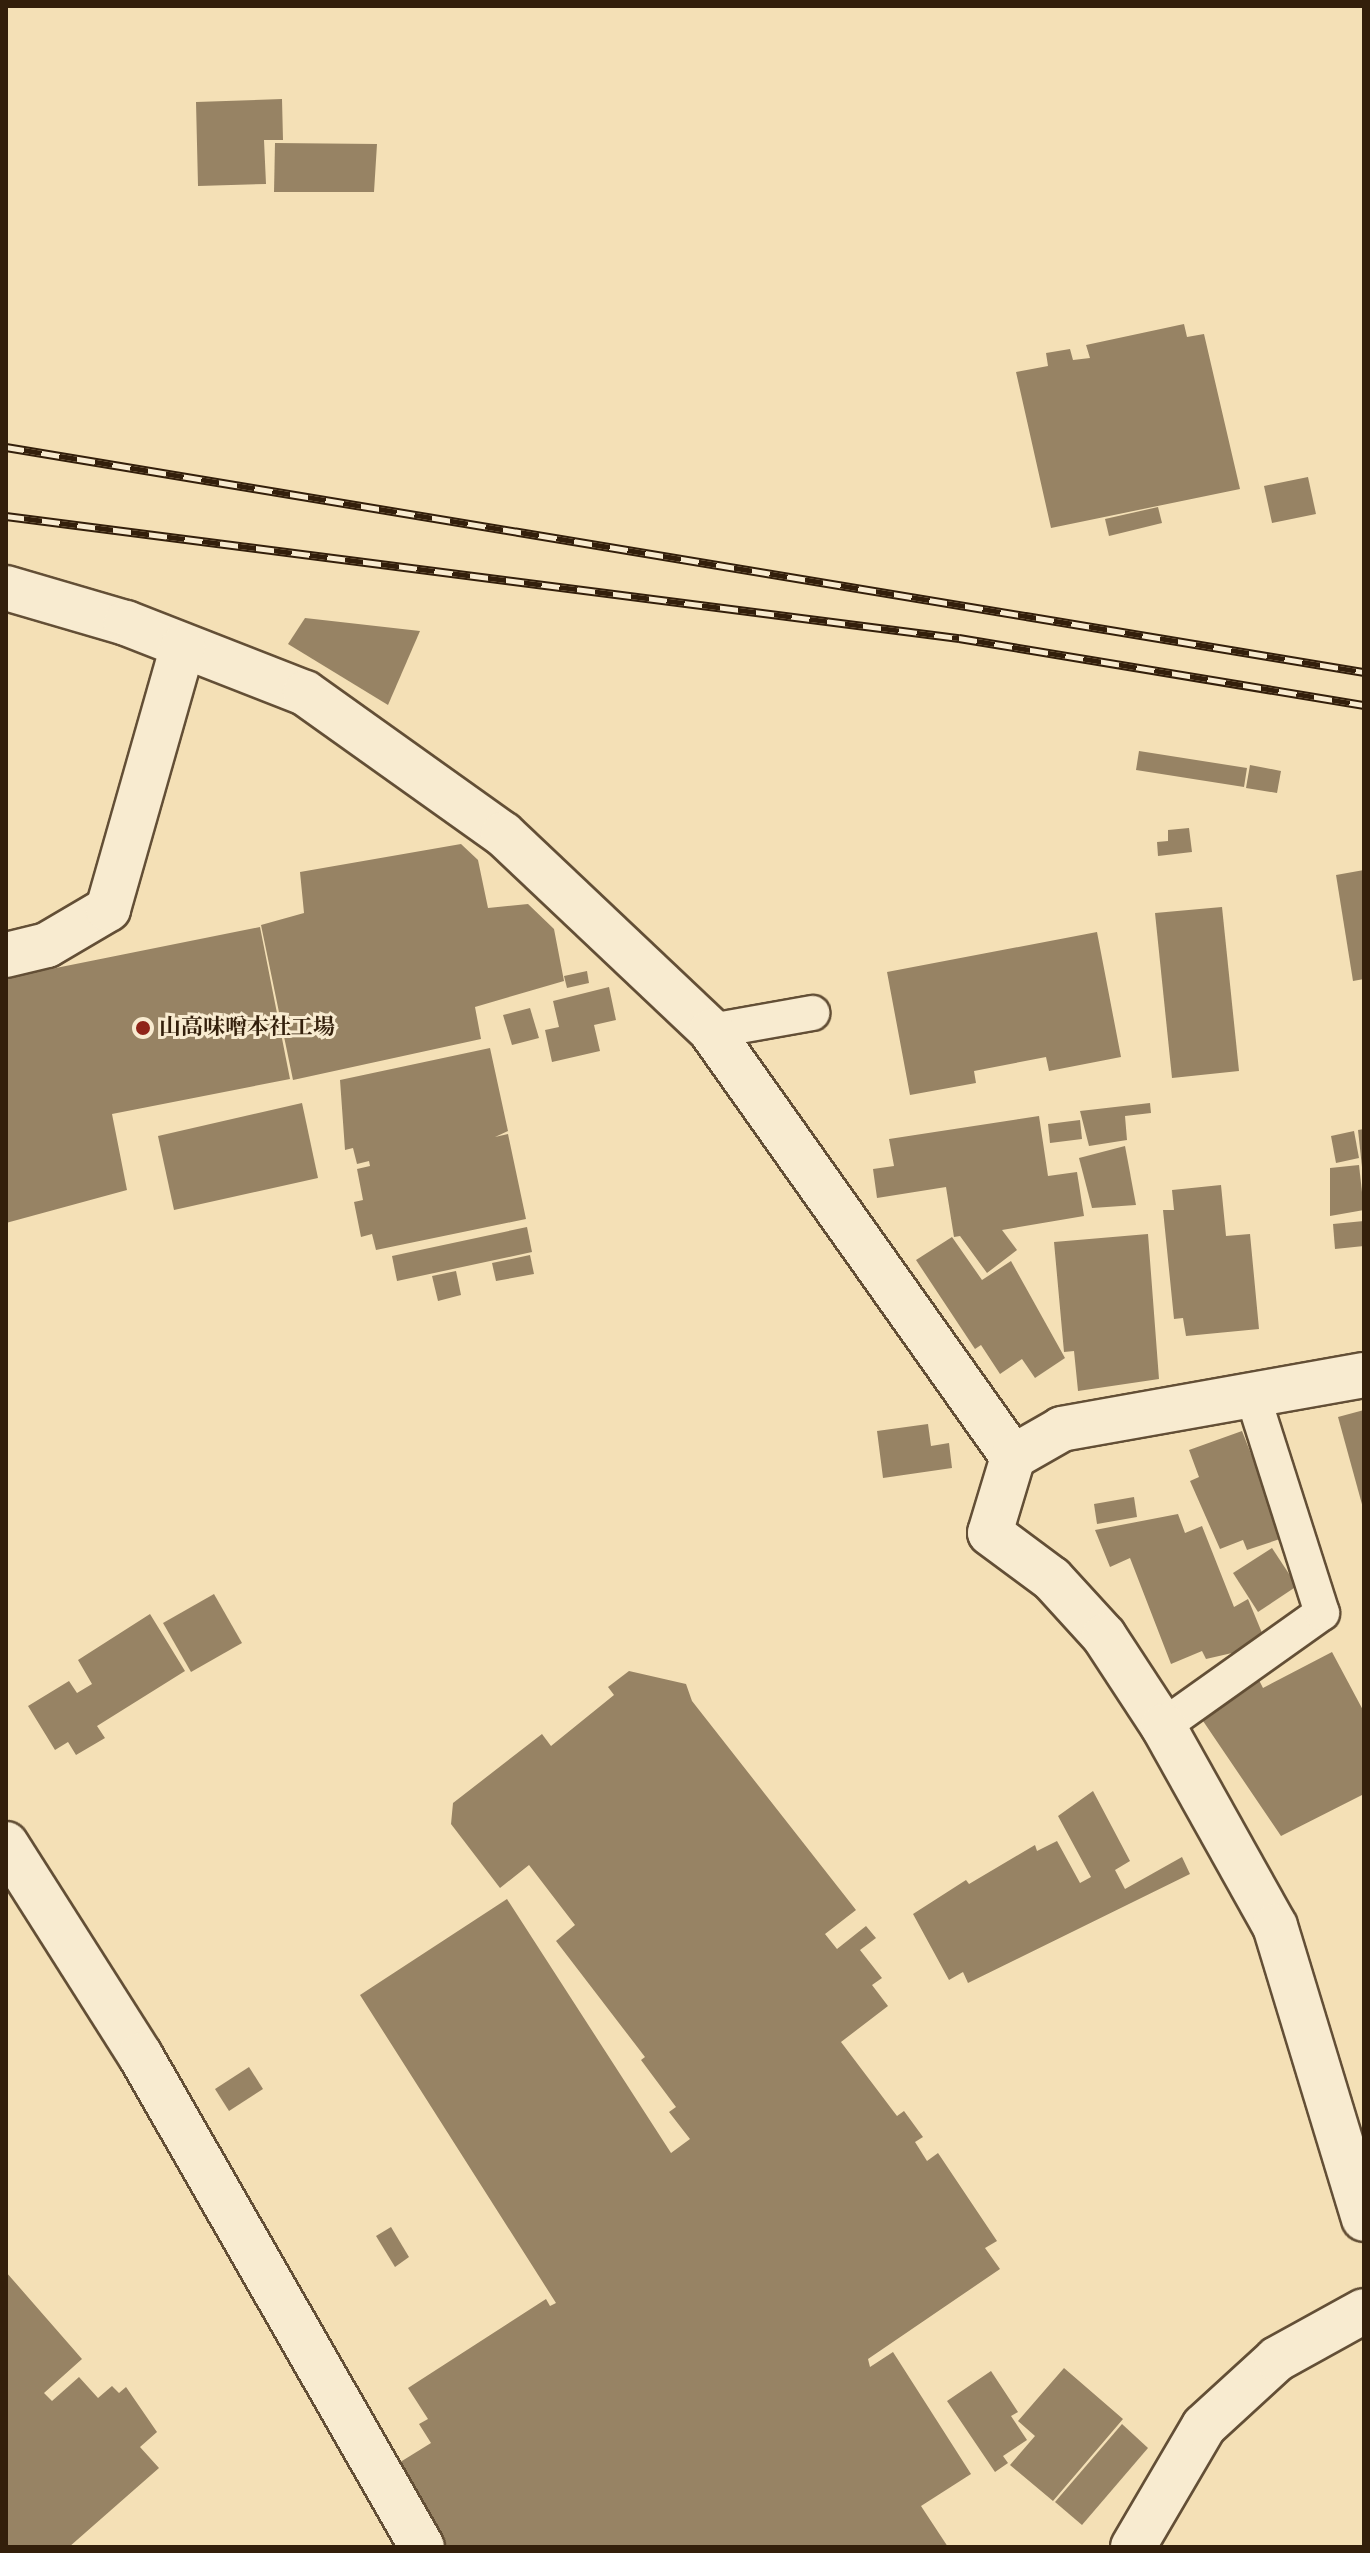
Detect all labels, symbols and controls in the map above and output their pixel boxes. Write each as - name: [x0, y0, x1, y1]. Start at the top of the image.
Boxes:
- place label: 山高味噌本社工場: [159, 1015, 335, 1041]
- marker: 山高味噌本社工場: [134, 1019, 152, 1037]

